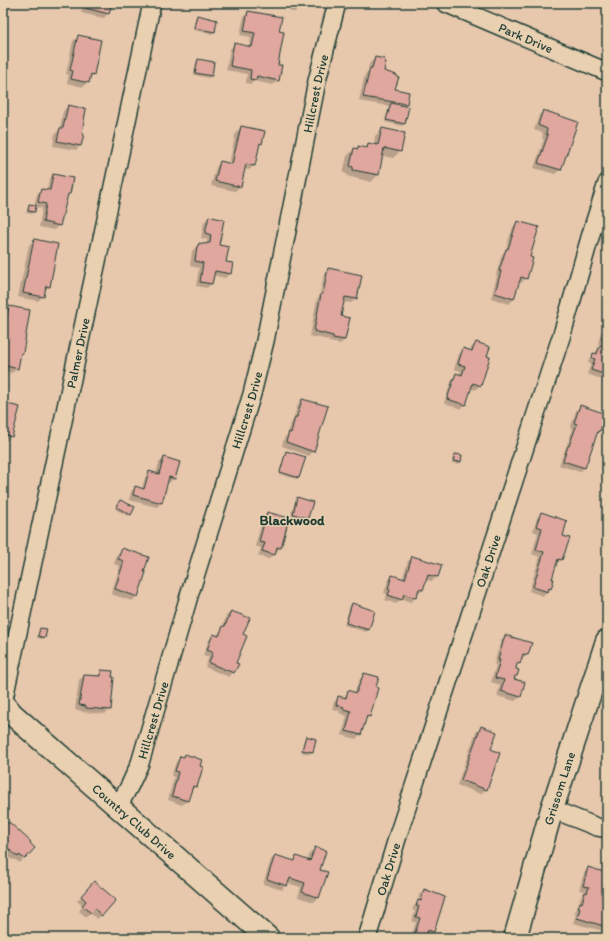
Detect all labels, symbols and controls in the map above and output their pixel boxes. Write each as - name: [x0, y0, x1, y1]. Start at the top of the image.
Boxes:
- street label: Park Drive: [497, 19, 555, 56]
- street label: Hillcrest Drive: [299, 53, 331, 134]
- street label: Palmer Drive: [63, 316, 92, 389]
- street label: Hillcrest Drive: [228, 370, 265, 451]
- district label: Blackwood: [259, 512, 325, 529]
- street label: Oak Drive: [472, 532, 503, 589]
- street label: Hillcrest Drive: [134, 679, 171, 761]
- street label: Grissom Lane: [540, 750, 578, 827]
- street label: Country Club Drive: [89, 780, 180, 862]
- street label: Oak Drive: [373, 841, 403, 898]

